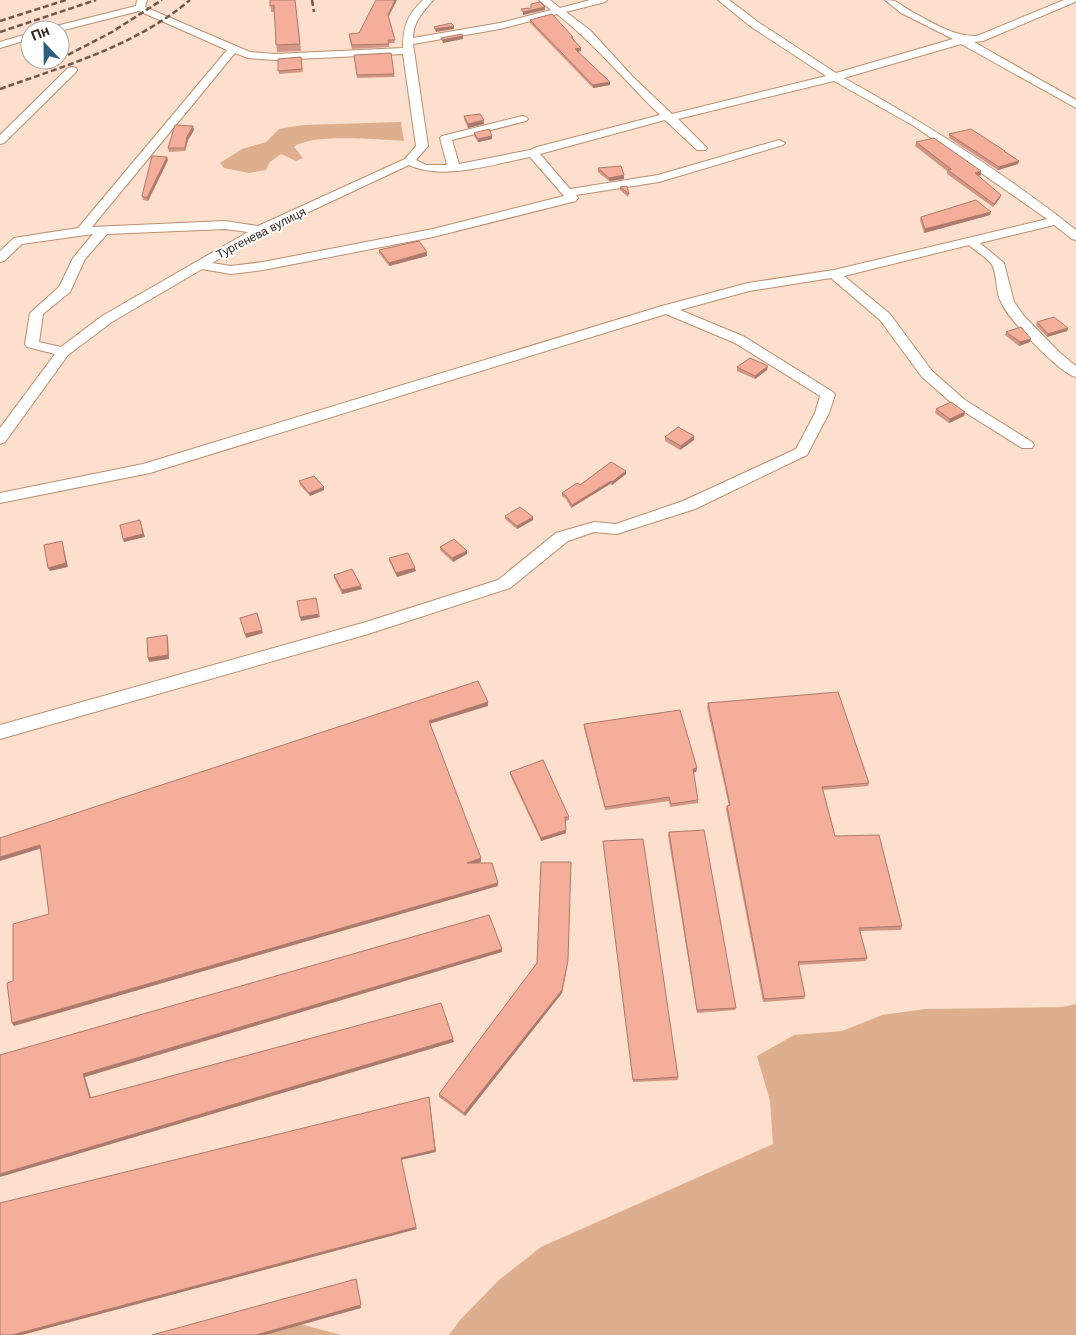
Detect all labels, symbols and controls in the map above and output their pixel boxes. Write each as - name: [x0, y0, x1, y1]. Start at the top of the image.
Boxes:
- north arrow: [20, 20, 70, 70]
- text: Пн: [29, 22, 52, 44]
- street label: Тургенева вулиця: [214, 204, 308, 262]

